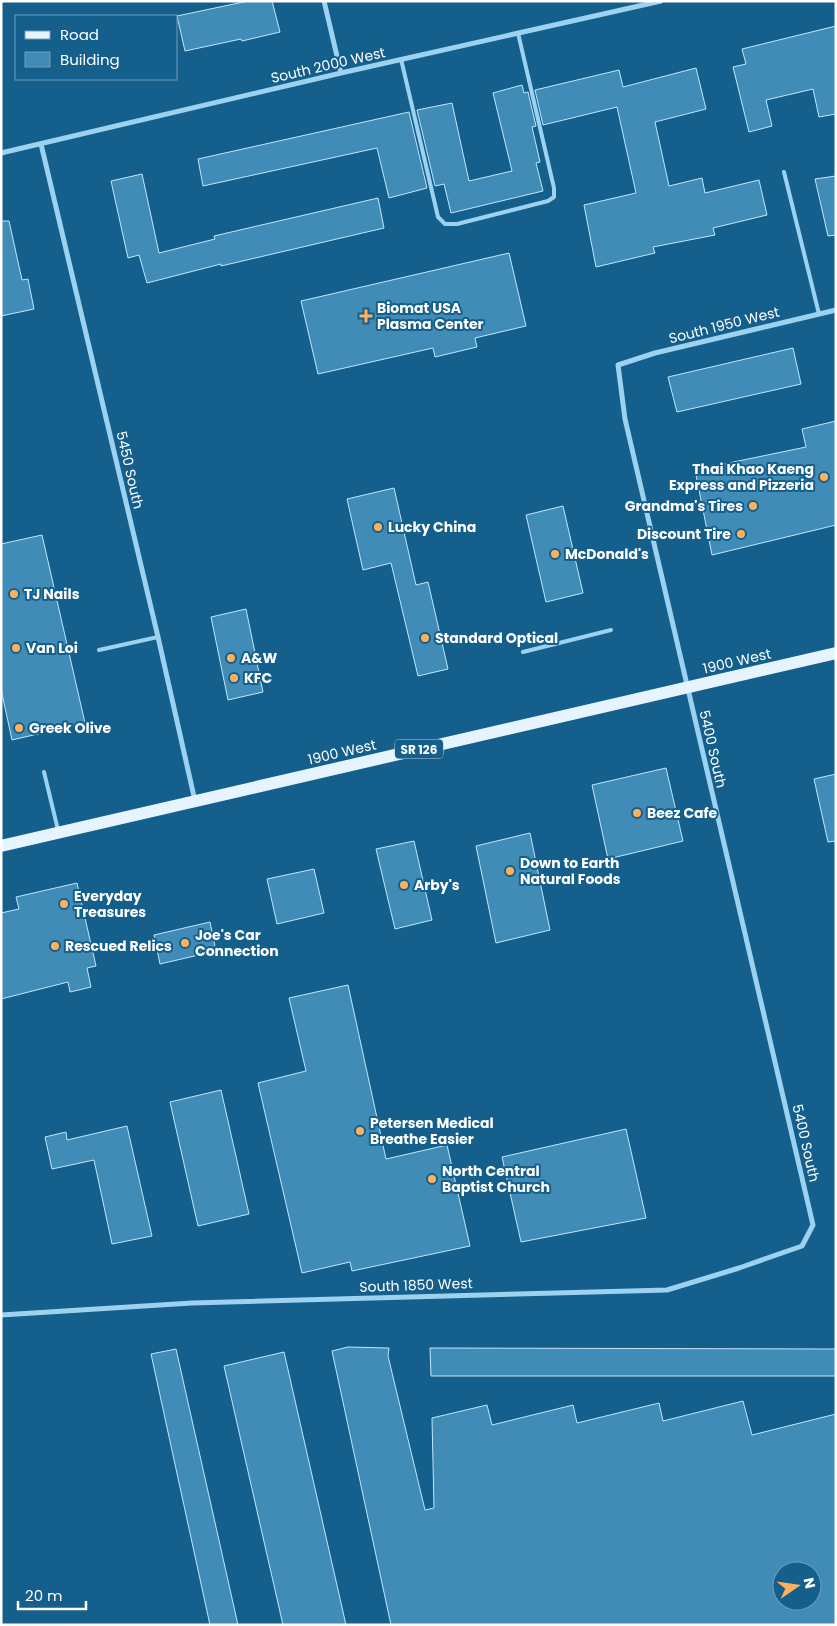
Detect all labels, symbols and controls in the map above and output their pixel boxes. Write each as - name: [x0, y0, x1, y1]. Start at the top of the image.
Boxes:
- legend: [15, 15, 178, 80]
- text: Road: [60, 24, 99, 45]
- street label: South 2000 West: [269, 42, 387, 88]
- text: Building: [60, 49, 120, 70]
- place label: Biomat USA Plasma Center: [377, 298, 484, 334]
- street label: South 1950 West: [667, 302, 781, 348]
- marker: Biomat USA Plasma Center: [359, 309, 373, 323]
- street label: 5450 South: [111, 429, 149, 511]
- place label: Thai Khao Kaeng Express and Pizzeria: [669, 459, 814, 495]
- marker: Thai Khao Kaeng Express and Pizzeria: [818, 471, 830, 483]
- place label: Grandma's Tires: [625, 496, 743, 516]
- marker: Grandma's Tires: [747, 500, 759, 512]
- place label: Lucky China: [388, 517, 476, 537]
- marker: Lucky China: [372, 521, 384, 533]
- place label: Discount Tire: [637, 524, 731, 544]
- marker: Discount Tire: [735, 528, 747, 540]
- place label: McDonald's: [565, 544, 649, 564]
- marker: McDonald's: [549, 548, 561, 560]
- place label: TJ Nails: [24, 584, 80, 604]
- marker: TJ Nails: [8, 588, 20, 600]
- place label: Standard Optical: [435, 628, 558, 648]
- marker: Standard Optical: [419, 632, 431, 644]
- place label: Van Loi: [26, 638, 78, 658]
- marker: Van Loi: [10, 642, 22, 654]
- street label: 1900 West: [701, 643, 773, 679]
- place label: A&W: [241, 648, 277, 668]
- marker: A&W: [225, 652, 237, 664]
- place label: KFC: [244, 668, 272, 688]
- marker: KFC: [228, 672, 240, 684]
- street label: 5400 South: [694, 708, 732, 790]
- place label: Greek Olive: [29, 718, 112, 738]
- marker: Greek Olive: [13, 722, 25, 734]
- street label: 1900 West: [306, 734, 378, 770]
- road number: SR 126: [395, 740, 443, 759]
- place label: Beez Cafe: [647, 803, 718, 823]
- marker: Beez Cafe: [631, 807, 643, 819]
- place label: Down to Earth Natural Foods: [520, 853, 621, 889]
- marker: Down to Earth Natural Foods: [504, 865, 516, 877]
- place label: Arby's: [414, 875, 460, 895]
- marker: Arby's: [398, 879, 410, 891]
- place label: Everyday Treasures: [74, 886, 146, 922]
- marker: Everyday Treasures: [58, 898, 70, 910]
- place label: Joe's Car Connection: [195, 925, 279, 961]
- place label: Rescued Relics: [65, 936, 172, 956]
- marker: Joe's Car Connection: [179, 937, 191, 949]
- marker: Rescued Relics: [49, 940, 61, 952]
- street label: 5400 South: [787, 1102, 825, 1184]
- place label: Petersen Medical Breathe Easier: [370, 1113, 494, 1149]
- marker: Petersen Medical Breathe Easier: [354, 1125, 366, 1137]
- place label: North Central Baptist Church: [442, 1161, 550, 1197]
- marker: North Central Baptist Church: [426, 1173, 438, 1185]
- street label: South 1850 West: [359, 1273, 473, 1297]
- north arrow: [772, 1561, 822, 1611]
- text: N: [799, 1576, 821, 1590]
- scale bar: [18, 1578, 85, 1610]
- text: 20 m: [25, 1585, 63, 1606]

